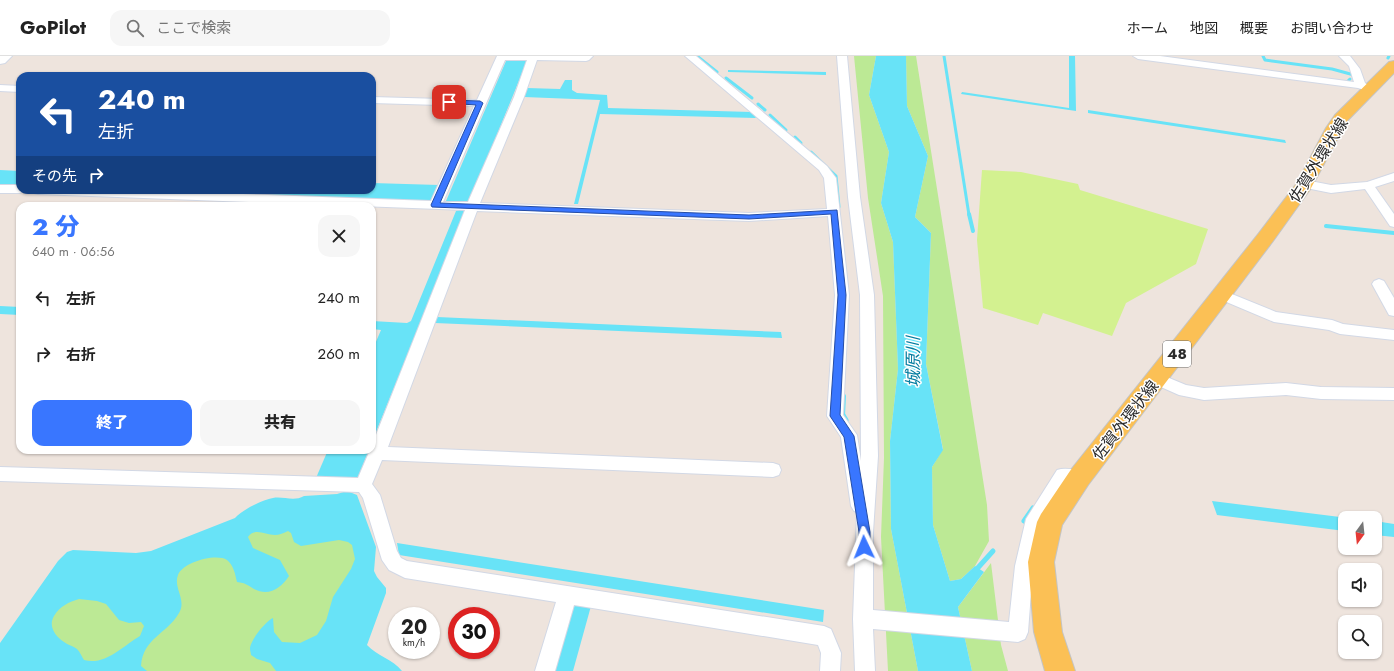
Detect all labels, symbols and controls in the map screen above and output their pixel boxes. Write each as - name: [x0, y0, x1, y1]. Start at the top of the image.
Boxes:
- search box: [110, 10, 390, 46]
- text: GoPilot: [20, 14, 86, 41]
- icon: search: [124, 17, 146, 39]
- text: ここで検索: [156, 17, 231, 39]
- text: ホーム: [1126, 18, 1168, 38]
- text: 地図: [1190, 18, 1218, 38]
- text: 概要: [1240, 18, 1268, 38]
- text: お問い合わせ: [1290, 18, 1374, 38]
- text: 240 m: [98, 79, 186, 120]
- pin: [432, 85, 466, 119]
- icon: left: [32, 88, 84, 140]
- icon: arrive: [438, 91, 460, 113]
- street label: 佐賀外環状線: [1283, 113, 1354, 207]
- text: 左折: [98, 119, 134, 145]
- icon: right: [85, 164, 107, 186]
- text: その先: [32, 165, 77, 187]
- text: 2 分: [32, 209, 80, 244]
- button: close: [318, 215, 360, 257]
- text: 640 m · 06:56: [32, 242, 115, 261]
- icon: left: [32, 287, 54, 309]
- text: 240 m: [318, 287, 360, 309]
- text: 左折: [66, 288, 96, 310]
- water label: 城原川: [901, 335, 925, 388]
- road number: 48: [1163, 341, 1191, 367]
- icon: right: [32, 343, 54, 365]
- text: 260 m: [318, 343, 360, 365]
- text: 右折: [66, 344, 96, 366]
- street label: 佐賀外環状線: [1087, 375, 1164, 465]
- button: 終了: [32, 400, 192, 446]
- button: 共有: [200, 400, 360, 446]
- north arrow: [1338, 511, 1382, 555]
- map controls: [1338, 511, 1382, 659]
- position arrow: [843, 526, 885, 568]
- button: sound: [1338, 563, 1382, 607]
- speed limit sign: 30: [448, 607, 500, 659]
- text: 20: [401, 613, 427, 642]
- button: search: [1338, 615, 1382, 659]
- text: km/h: [403, 635, 425, 650]

